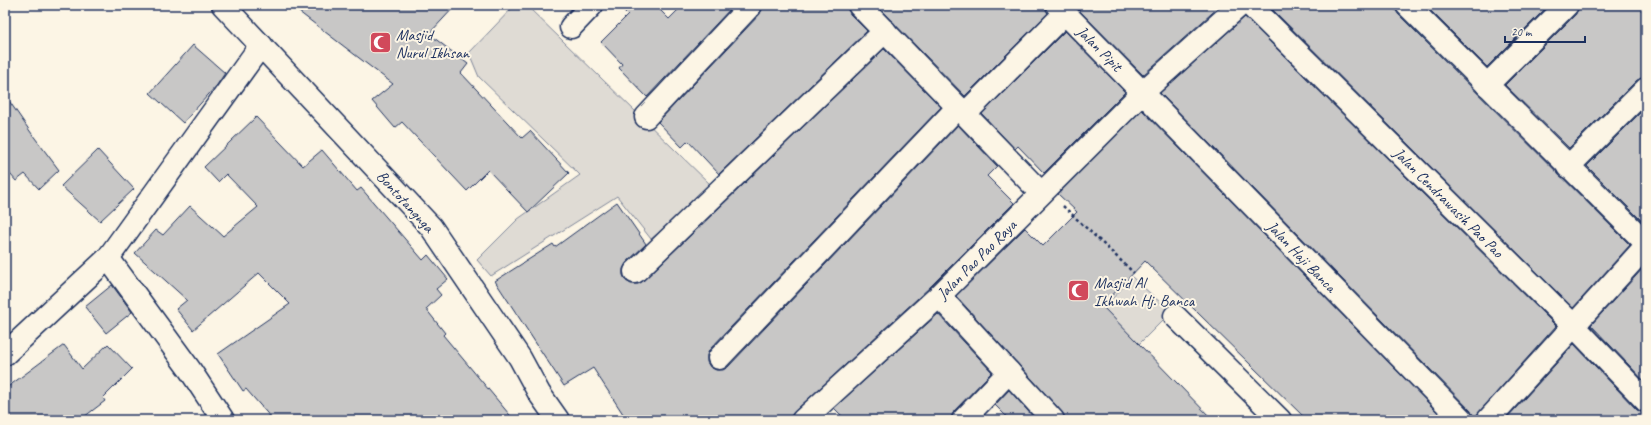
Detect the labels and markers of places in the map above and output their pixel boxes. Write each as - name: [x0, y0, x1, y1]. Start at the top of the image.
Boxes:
- place label: Masjid Nurul Ikhsan: [396, 25, 470, 63]
- mosque icon: Masjid Nurul Ikhsan: [367, 30, 393, 56]
- place label: Masjid Al Ikhwah Hj. Banca: [1094, 273, 1196, 311]
- mosque icon: Masjid Al Ikhwah Hj. Banca: [1065, 278, 1091, 304]

